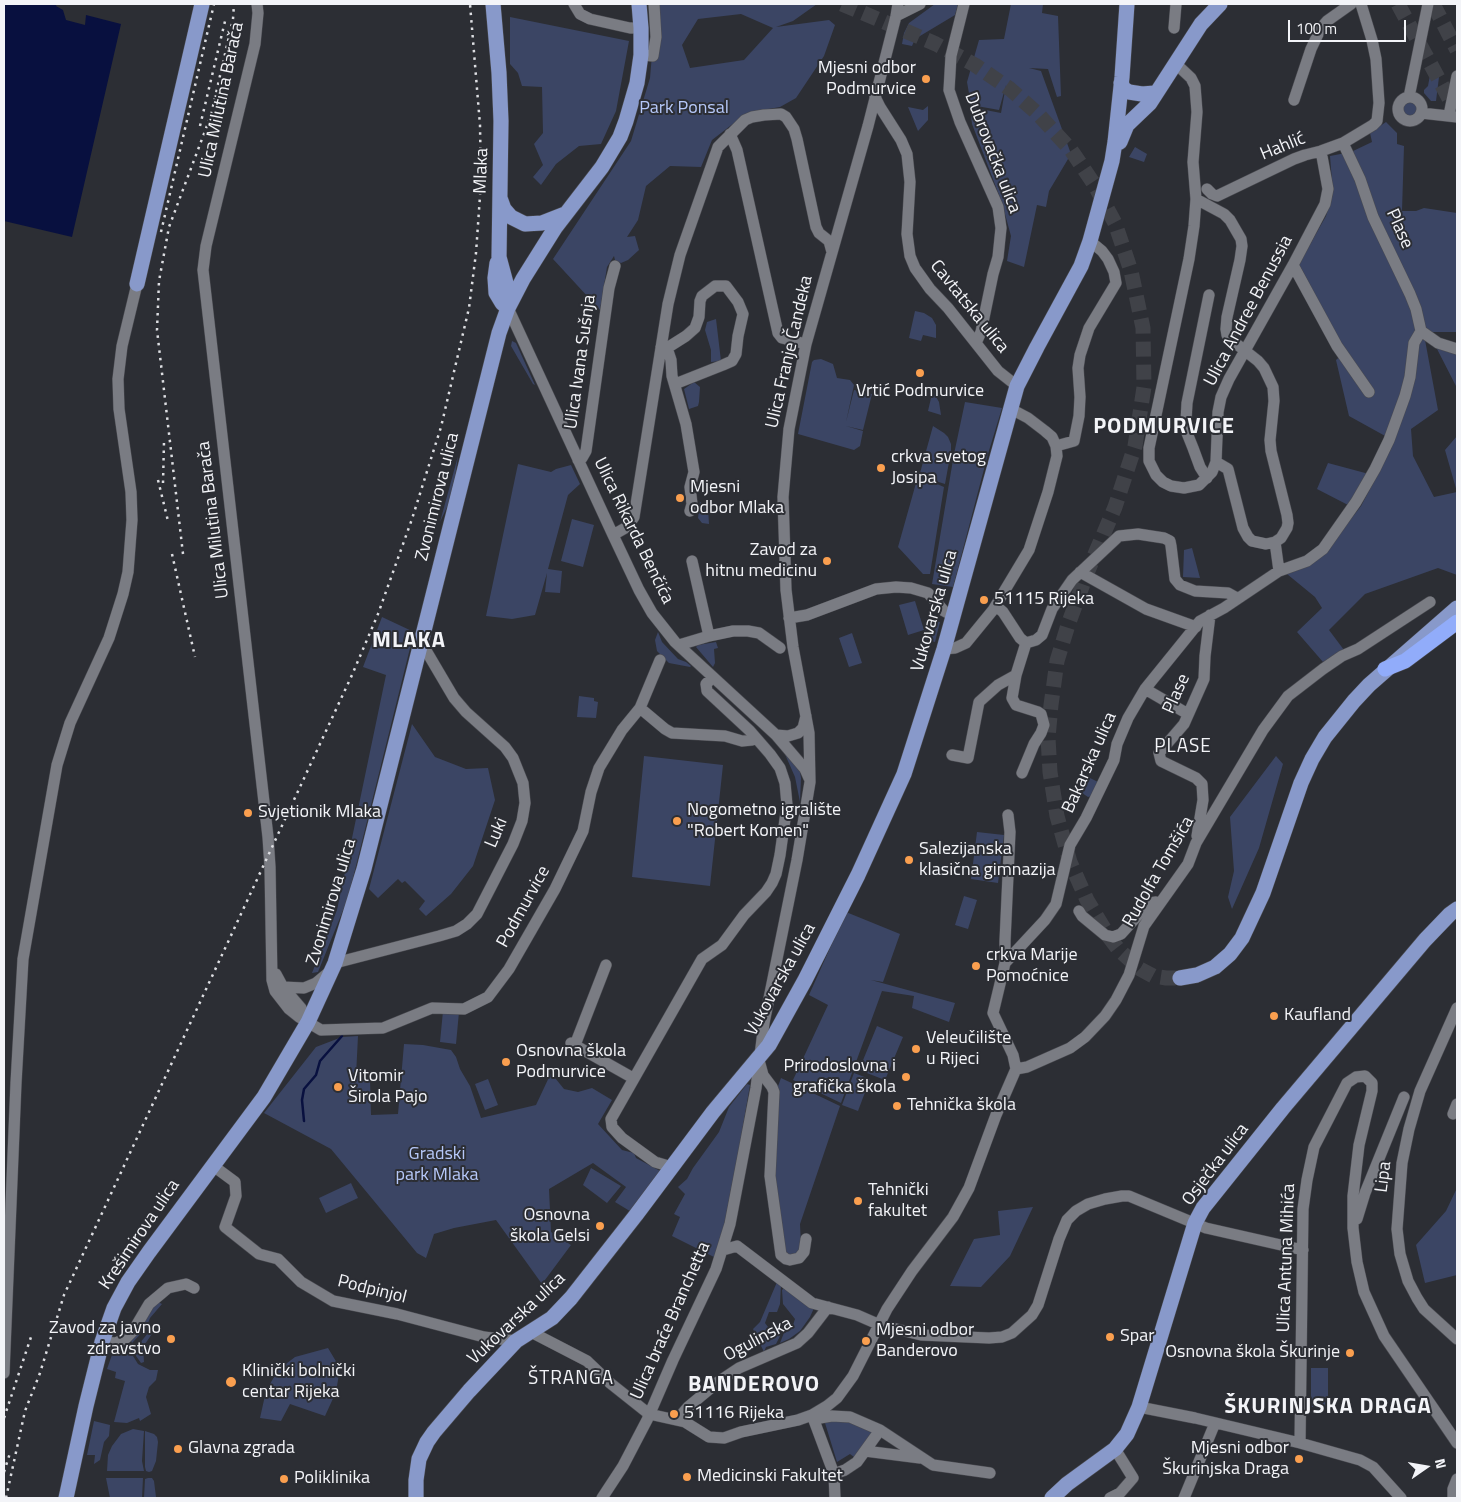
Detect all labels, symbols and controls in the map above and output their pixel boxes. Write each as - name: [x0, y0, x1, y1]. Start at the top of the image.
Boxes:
- scale bar: [1291, 10, 1408, 42]
- text: 100 m: [1296, 17, 1337, 40]
- street label: Ulica Milutina Barača: [195, 20, 249, 180]
- place label: Mjesni odbor Podmurvice: [818, 58, 916, 100]
- marker: Mjesni odbor Podmurvice: [920, 73, 932, 85]
- street label: Dubrovačka ulica: [959, 90, 1025, 216]
- park label: Park Ponsal: [639, 98, 729, 120]
- street label: Hahlić: [1257, 128, 1309, 166]
- street label: Mlaka: [470, 148, 494, 194]
- street label: Plase: [1381, 206, 1417, 252]
- street label: Ulica Andree Benussia: [1200, 232, 1298, 390]
- street label: Cavtatska ulica: [925, 256, 1013, 358]
- street label: Ulica Franje Čandeka: [762, 273, 818, 431]
- street label: Ulica Ivana Sušnja: [561, 293, 601, 431]
- marker: Vrtić Podmurvice: [914, 367, 926, 379]
- place label: Vrtić Podmurvice: [856, 381, 984, 403]
- district label: PODMURVICE: [1092, 415, 1236, 441]
- street label: Zvonimirova ulica: [412, 431, 464, 563]
- street label: Ulica Milutina Barača: [194, 440, 234, 600]
- place label: crkva svetog Josipa: [891, 447, 986, 489]
- street label: Ulica Rikarda Benčića: [588, 454, 678, 608]
- marker: crkva svetog Josipa: [875, 462, 887, 474]
- place label: Mjesni odbor Mlaka: [690, 477, 784, 520]
- marker: Mjesni odbor Mlaka: [674, 492, 686, 504]
- place label: Zavod za hitnu medicinu: [705, 540, 817, 582]
- street label: Vukovarska ulica: [907, 548, 963, 674]
- marker: Zavod za hitnu medicinu: [821, 555, 833, 567]
- place label: 51115 Rijeka: [994, 589, 1094, 611]
- marker: 51115 Rijeka: [978, 594, 990, 606]
- district label: MLAKA: [371, 629, 447, 655]
- street label: Plase: [1159, 671, 1195, 717]
- street label: Bakarska ulica: [1058, 709, 1122, 817]
- district label: PLASE: [1154, 736, 1212, 758]
- place label: Nogometno igralište "Robert Komen": [687, 800, 841, 842]
- place label: Svjetionik Mlaka: [258, 802, 381, 824]
- marker: Svjetionik Mlaka: [242, 807, 254, 819]
- street label: Rudolfa Tomšića: [1119, 813, 1199, 931]
- street label: Luki: [481, 815, 513, 851]
- marker: Nogometno igralište "Robert Komen": [671, 815, 683, 827]
- street label: Zvonimirova ulica: [302, 836, 362, 968]
- place label: Salezijanska klasična gimnazija: [919, 839, 1056, 882]
- marker: Salezijanska klasična gimnazija: [903, 854, 915, 866]
- street label: Podmurvice: [493, 862, 555, 952]
- street label: Vukovarska ulica: [741, 920, 821, 1040]
- place label: crkva Marije Pomoćnice: [986, 945, 1078, 988]
- marker: crkva Marije Pomoćnice: [970, 960, 982, 972]
- place label: Kaufland: [1284, 1005, 1351, 1027]
- marker: Kaufland: [1268, 1010, 1280, 1022]
- place label: Veleučilište u Rijeci: [926, 1028, 1011, 1070]
- place label: Osnovna škola Podmurvice: [516, 1041, 626, 1084]
- marker: Veleučilište u Rijeci: [910, 1043, 922, 1055]
- marker: Osnovna škola Podmurvice: [500, 1056, 512, 1068]
- place label: Prirodoslovna i grafička škola: [783, 1056, 896, 1098]
- place label: Vitomir Širola Pajo: [348, 1066, 427, 1108]
- marker: Prirodoslovna i grafička škola: [900, 1071, 912, 1083]
- marker: Vitomir Širola Pajo: [332, 1081, 344, 1093]
- place label: Tehnička škola: [907, 1095, 1016, 1117]
- marker: Tehnička škola: [891, 1100, 903, 1112]
- street label: Osječka ulica: [1178, 1120, 1254, 1210]
- park label: Gradski park Mlaka: [395, 1144, 479, 1186]
- street label: Lipa: [1371, 1160, 1397, 1194]
- street label: Krešimirova ulica: [95, 1176, 185, 1294]
- place label: Tehnički fakultet: [868, 1180, 929, 1222]
- street label: Ulica Antuna Mihića: [1274, 1183, 1300, 1333]
- marker: Tehnički fakultet: [852, 1195, 864, 1207]
- place label: Osnovna škola Gelsi: [510, 1205, 590, 1248]
- marker: Osnovna škola Gelsi: [594, 1220, 606, 1232]
- street label: Ulica braće Branchetta: [627, 1239, 715, 1403]
- street label: Vukovarska ulica: [464, 1268, 570, 1370]
- street label: Podpinjol: [335, 1271, 409, 1309]
- street label: Ogulinska: [720, 1313, 796, 1367]
- place label: Zavod za javno zdravstvo: [49, 1318, 161, 1360]
- place label: Mjesni odbor Banderovo: [876, 1320, 974, 1362]
- place label: Spar: [1120, 1326, 1154, 1348]
- marker: Spar: [1104, 1331, 1116, 1343]
- marker: Zavod za javno zdravstvo: [165, 1333, 177, 1345]
- marker: Mjesni odbor Banderovo: [860, 1335, 872, 1347]
- place label: Osnovna škola Škurinje: [1165, 1342, 1340, 1364]
- marker: Osnovna škola Škurinje: [1344, 1347, 1356, 1359]
- place label: Klinički bolnički centar Rijeka: [242, 1361, 355, 1404]
- district label: ŠTRANGA: [527, 1368, 615, 1390]
- district label: BANDEROVO: [687, 1373, 821, 1399]
- marker: Klinički bolnički centar Rijeka: [224, 1375, 238, 1389]
- district label: ŠKURINJSKA DRAGA: [1222, 1395, 1434, 1421]
- place label: 51116 Rijeka: [684, 1403, 784, 1425]
- marker: 51116 Rijeka: [668, 1408, 680, 1420]
- place label: Glavna zgrada: [188, 1438, 295, 1460]
- place label: Mjesni odbor Škurinjska Draga: [1162, 1438, 1289, 1480]
- north arrow: [1401, 1442, 1451, 1492]
- marker: Glavna zgrada: [172, 1443, 184, 1455]
- marker: Mjesni odbor Škurinjska Draga: [1293, 1453, 1305, 1465]
- text: N: [1430, 1456, 1452, 1471]
- place label: Medicinski Fakultet: [697, 1466, 843, 1488]
- place label: Poliklinika: [294, 1468, 370, 1490]
- marker: Medicinski Fakultet: [681, 1471, 693, 1483]
- marker: Poliklinika: [278, 1473, 290, 1485]

